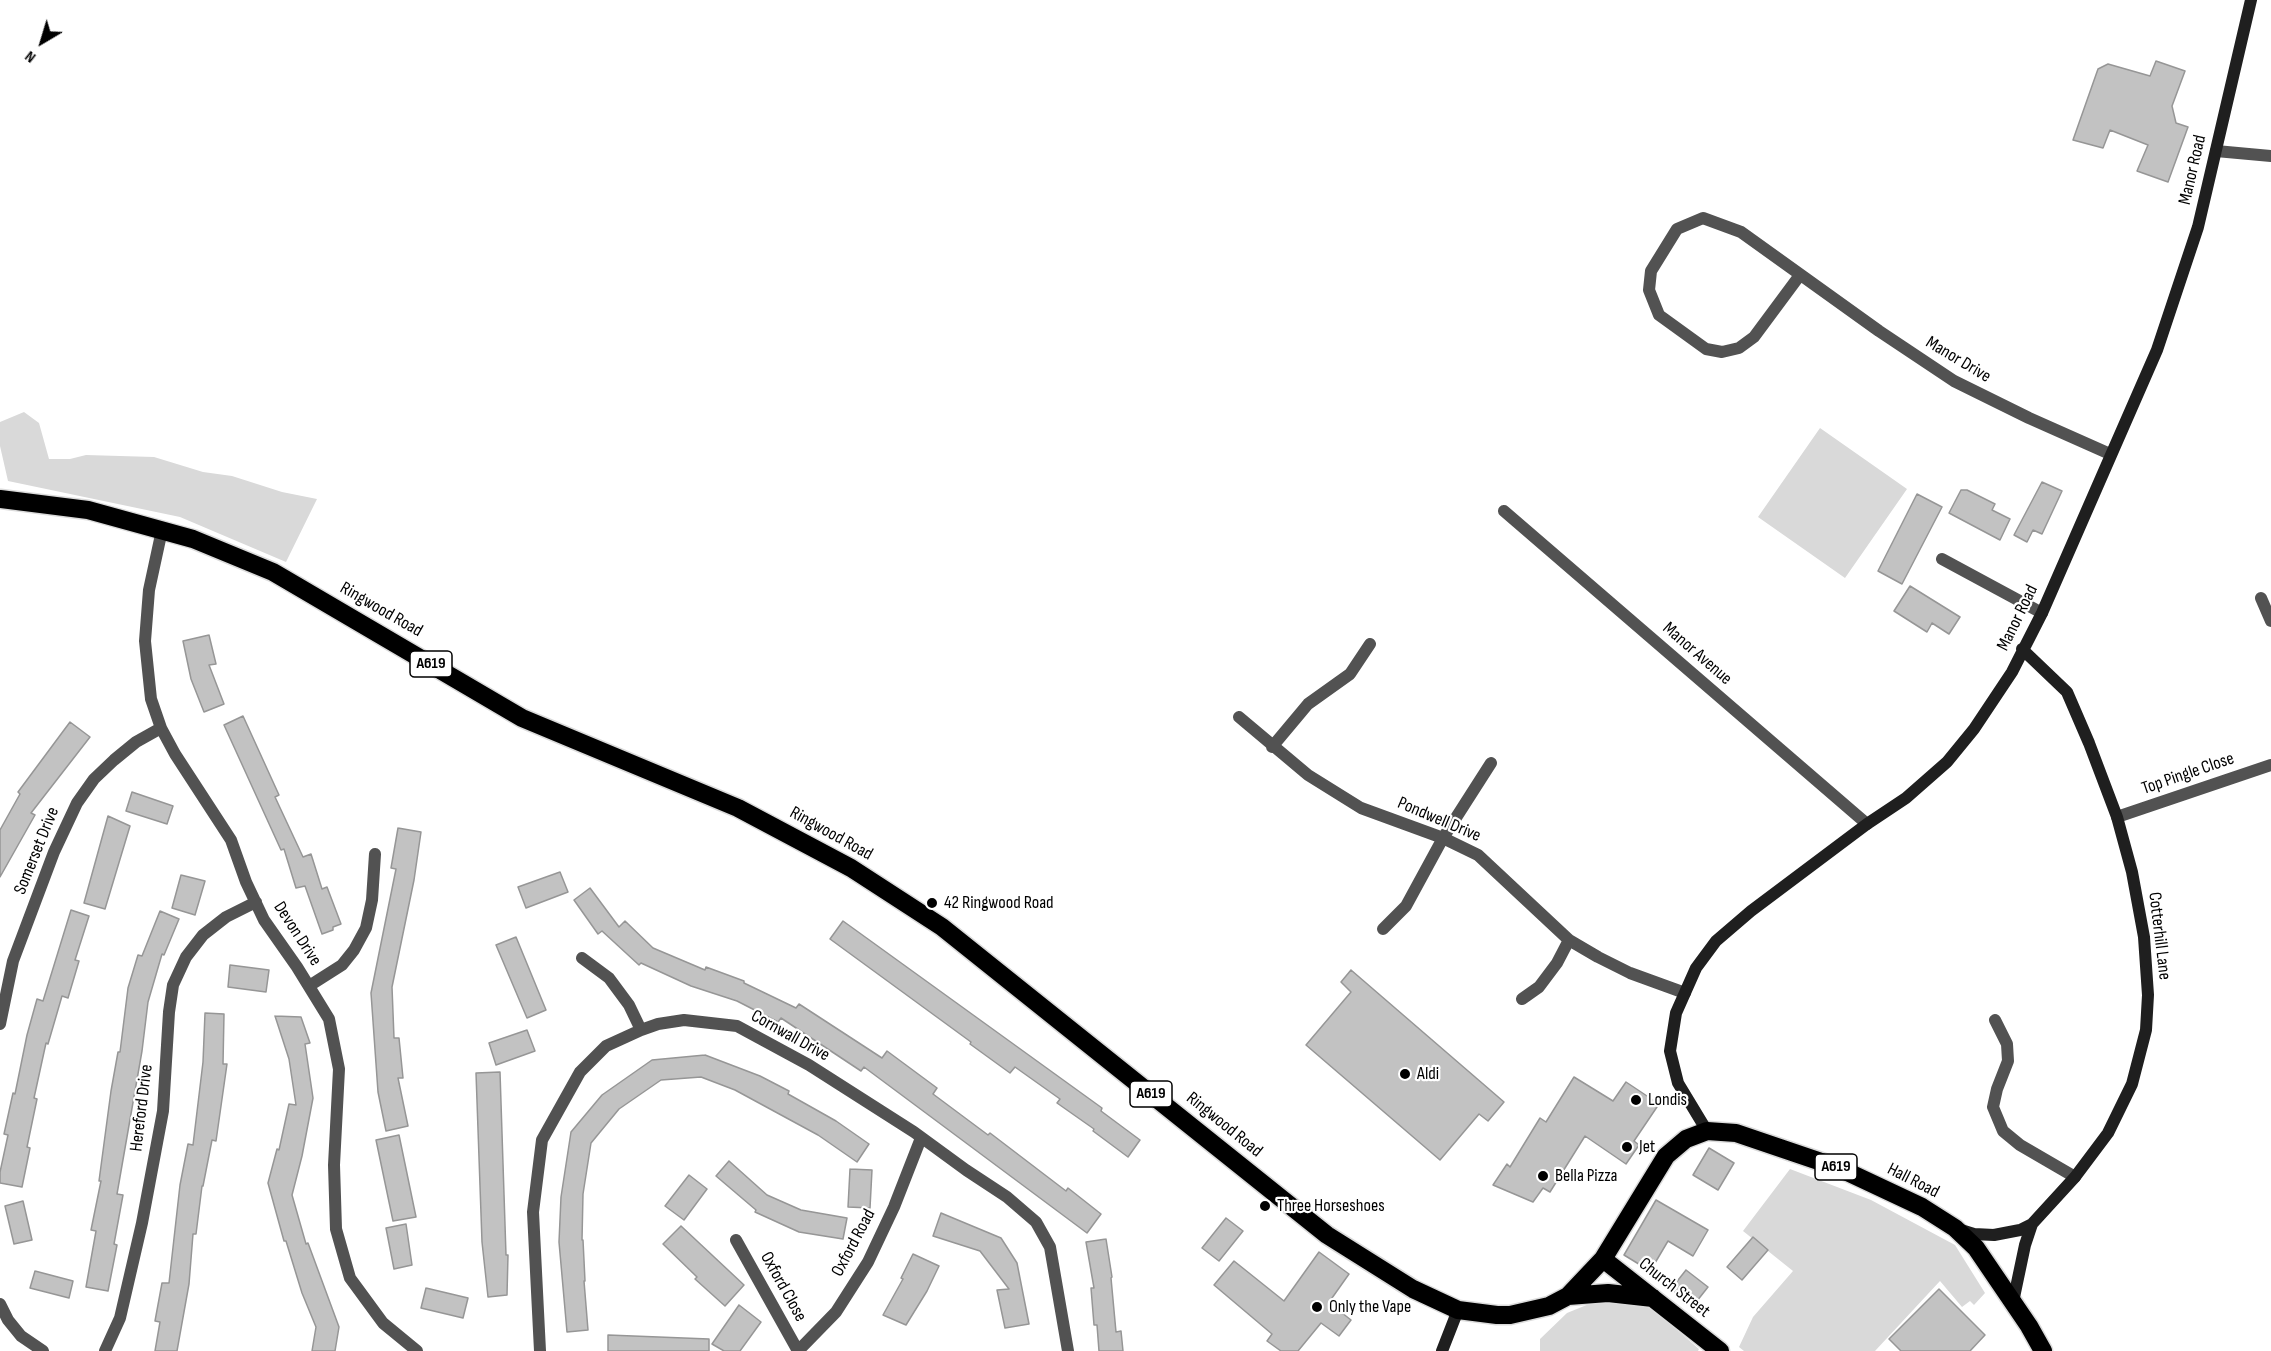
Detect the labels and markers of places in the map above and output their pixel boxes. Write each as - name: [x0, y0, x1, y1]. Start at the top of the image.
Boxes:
- place label: 42 Ringwood Road: [944, 892, 1054, 914]
- marker: 42 Ringwood Road: [925, 896, 939, 910]
- place label: Aldi: [1417, 1063, 1439, 1085]
- marker: Aldi: [1398, 1067, 1412, 1081]
- place label: Londis: [1648, 1089, 1687, 1111]
- marker: Londis: [1629, 1093, 1643, 1107]
- place label: Jet: [1639, 1136, 1655, 1158]
- marker: Jet: [1620, 1140, 1634, 1154]
- place label: Bella Pizza: [1555, 1165, 1618, 1187]
- marker: Bella Pizza: [1536, 1169, 1550, 1183]
- place label: Three Horseshoes: [1277, 1195, 1385, 1217]
- marker: Three Horseshoes: [1258, 1199, 1272, 1213]
- place label: Only the Vape: [1329, 1296, 1411, 1318]
- marker: Only the Vape: [1310, 1300, 1324, 1314]

